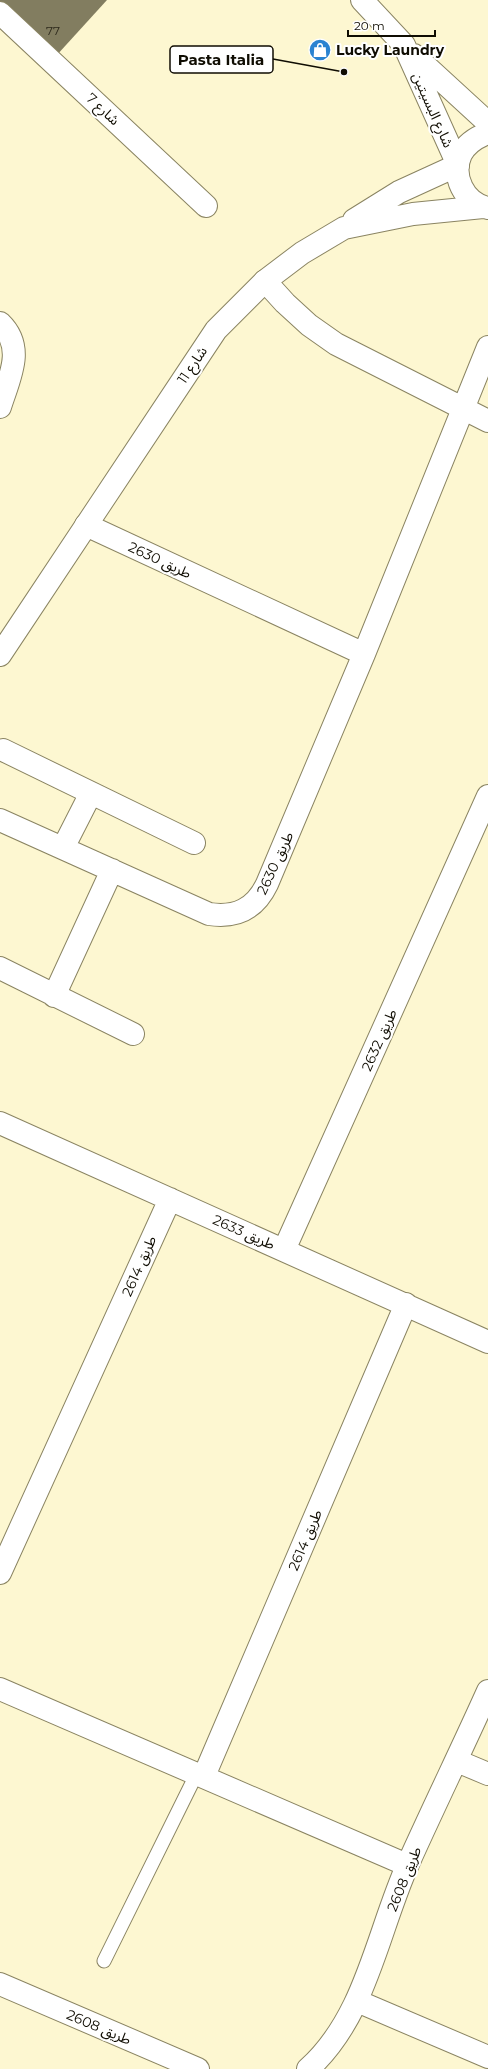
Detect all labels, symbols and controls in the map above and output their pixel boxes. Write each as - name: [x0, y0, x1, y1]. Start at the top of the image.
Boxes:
- scale bar: [348, 12, 435, 38]
- text: 20 m: [354, 18, 385, 33]
- house number: 77: [46, 23, 60, 38]
- shop icon: Lucky Laundry: [307, 37, 333, 63]
- place label: Lucky Laundry: [336, 41, 445, 59]
- callout: Pasta Italia: [170, 46, 273, 73]
- text: Pasta Italia: [178, 50, 264, 69]
- street label: شارع البسيتين: [407, 70, 458, 151]
- street label: شارع 7: [81, 89, 123, 130]
- street label: شارع 11: [173, 343, 213, 388]
- street label: طريق 2630: [125, 538, 194, 583]
- street label: طريق 2630: [253, 829, 298, 898]
- street label: طريق 2632: [357, 1006, 402, 1074]
- street label: طريق 2633: [210, 1210, 278, 1255]
- street label: طريق 2614: [118, 1233, 161, 1300]
- street label: طريق 2614: [284, 1507, 327, 1574]
- street label: طريق 2608: [383, 1844, 426, 1914]
- street label: طريق 2608: [64, 2005, 134, 2050]

